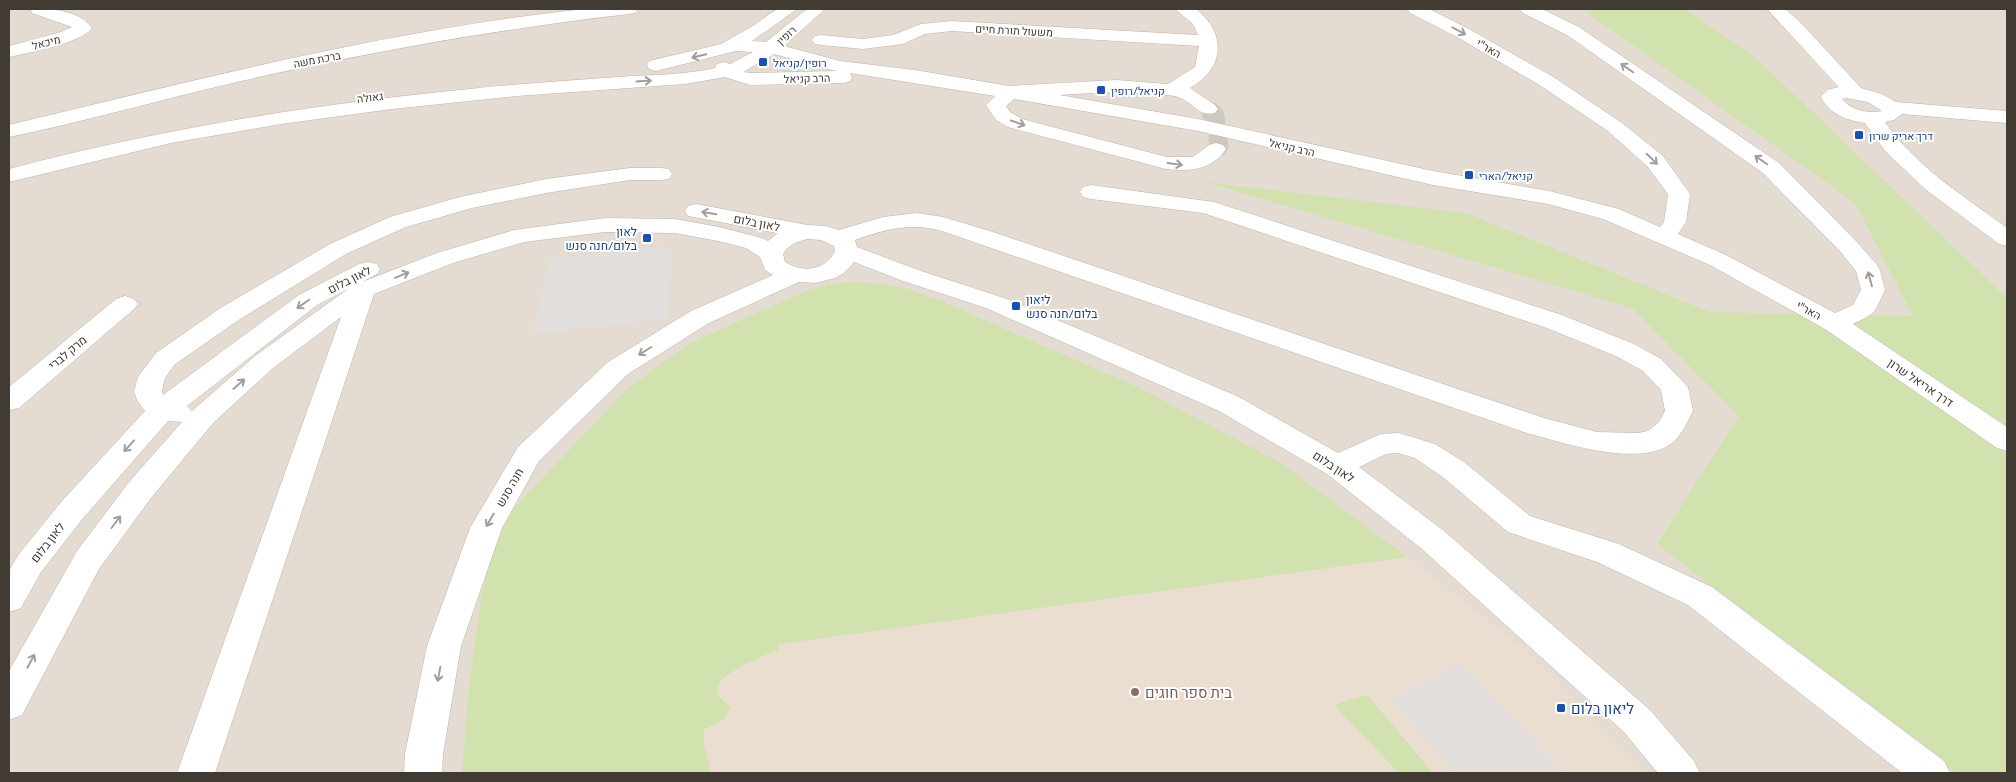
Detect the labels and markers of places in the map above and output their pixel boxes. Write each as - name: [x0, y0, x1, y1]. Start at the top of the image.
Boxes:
- marker: רופין/קניאל: [757, 56, 769, 68]
- place label: רופין/קניאל: [773, 56, 827, 69]
- marker: קניאל/רופין: [1095, 84, 1107, 96]
- place label: קניאל/רופין: [1111, 84, 1165, 97]
- marker: דרך אריק שרון: [1853, 129, 1865, 141]
- place label: דרך אריק שרון: [1869, 129, 1933, 142]
- marker: קניאל/הארי: [1463, 169, 1475, 181]
- place label: קניאל/הארי: [1479, 169, 1533, 182]
- place label: לאון בלום/חנה סנש: [566, 224, 638, 252]
- marker: לאון בלום/חנה סנש: [641, 232, 653, 244]
- place label: ליאון בלום/חנה סנש: [1026, 292, 1098, 320]
- marker: ליאון בלום/חנה סנש: [1010, 300, 1022, 312]
- place label: בית ספר חוגים: [1145, 683, 1232, 701]
- marker: בית ספר חוגים: [1129, 686, 1141, 698]
- place label: ליאון בלום: [1571, 699, 1634, 717]
- marker: ליאון בלום: [1555, 702, 1567, 714]

